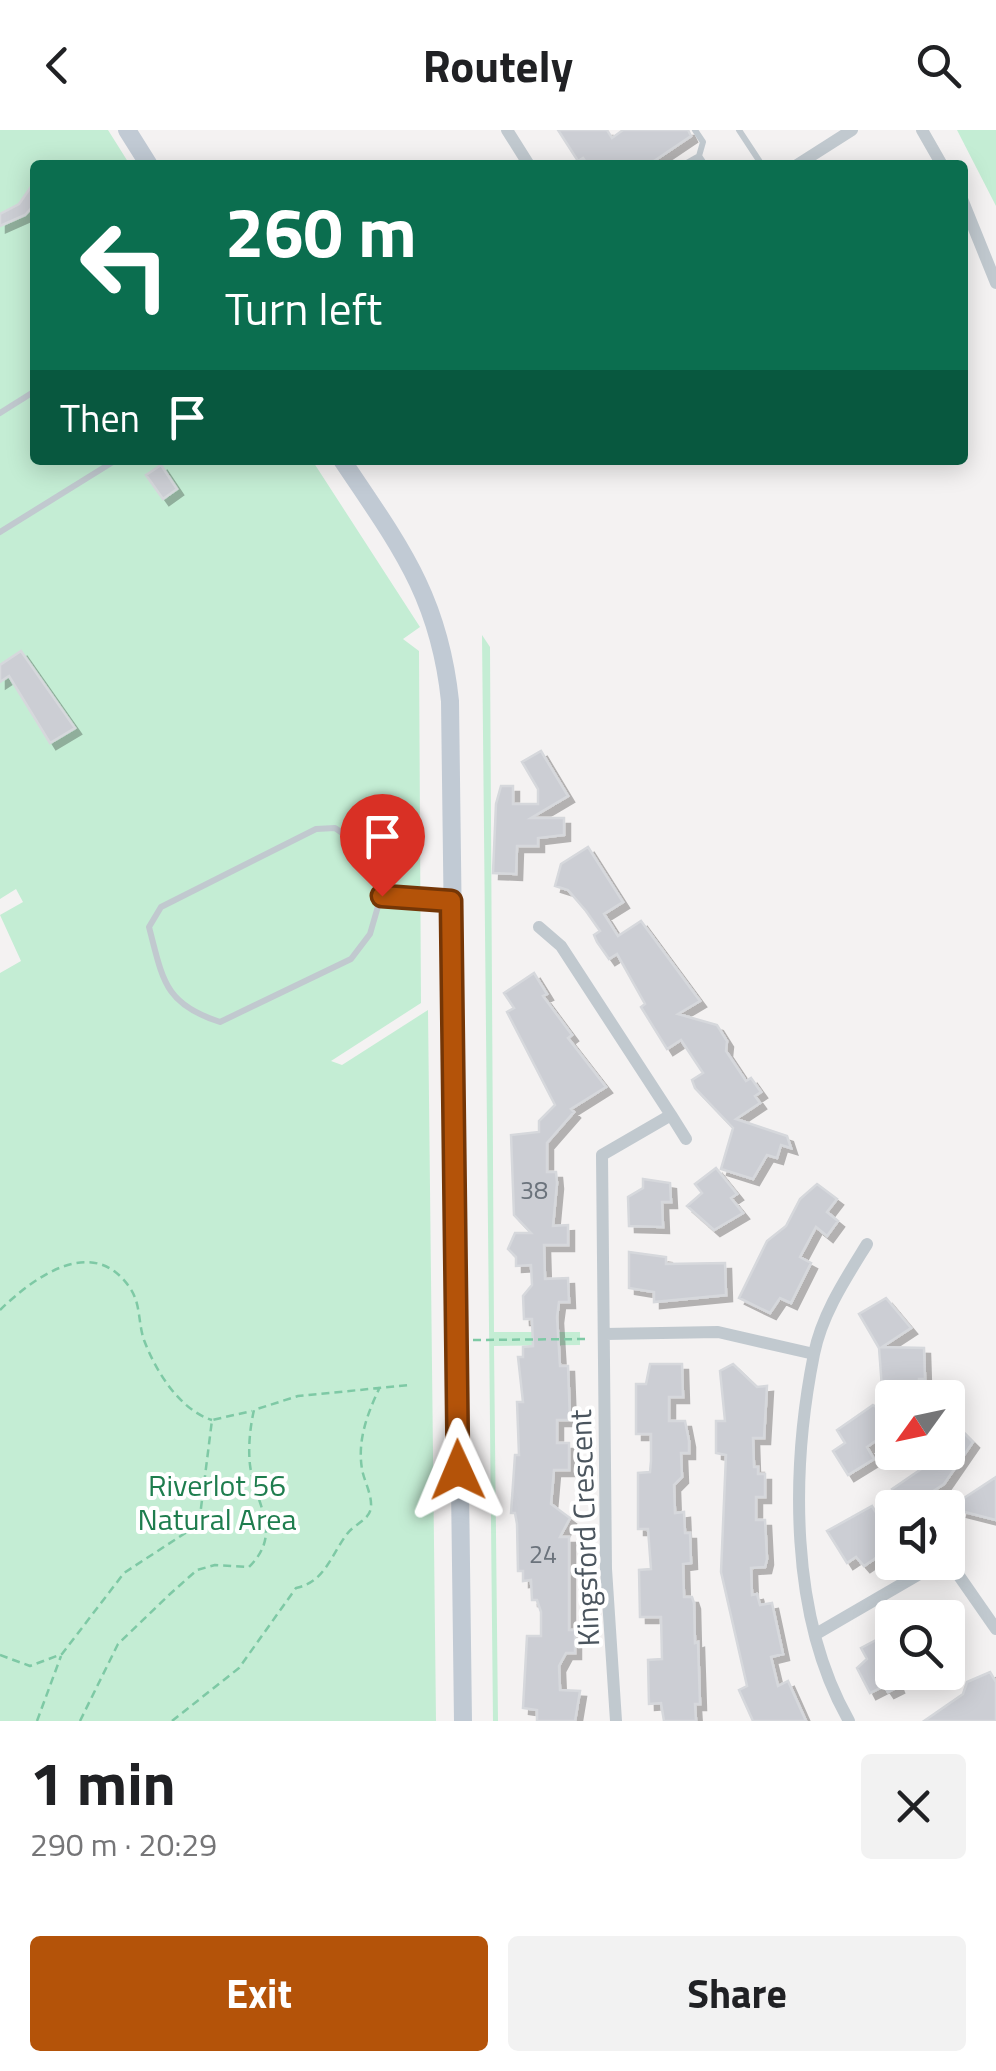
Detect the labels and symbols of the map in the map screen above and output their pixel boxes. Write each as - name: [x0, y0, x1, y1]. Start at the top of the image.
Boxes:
- pin: [340, 794, 425, 897]
- house number: 38: [520, 1171, 548, 1209]
- north arrow: [875, 1380, 965, 1470]
- street label: Kingsford Crescent: [557, 1408, 611, 1647]
- position arrow: [406, 1418, 510, 1522]
- park label: Riverlot 56 Natural Area: [138, 1462, 296, 1542]
- house number: 24: [529, 1535, 557, 1573]

